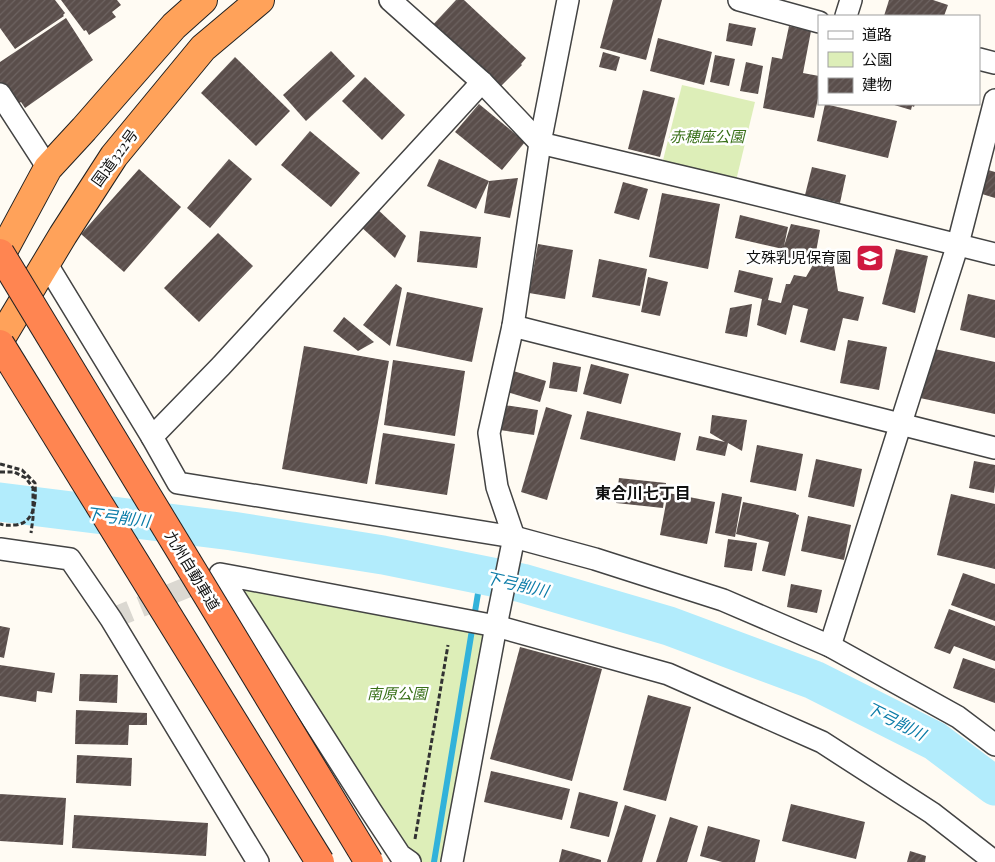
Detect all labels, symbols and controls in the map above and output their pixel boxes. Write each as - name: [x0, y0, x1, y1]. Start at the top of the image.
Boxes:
- legend: [818, 15, 980, 105]
- text: 道路: [862, 24, 892, 44]
- text: 公園: [862, 49, 892, 69]
- text: 建物: [862, 74, 892, 94]
- street label: 国道322号: [87, 125, 142, 190]
- park label: 赤穂座公園: [669, 126, 746, 146]
- school or university icon: 文殊乳児保育園: [855, 243, 885, 273]
- place label: 文殊乳児保育園: [746, 247, 851, 267]
- district label: 東合川七丁目: [595, 482, 691, 503]
- water label: 下弓削川: [85, 502, 153, 531]
- street label: 九州自動車道: [161, 527, 225, 614]
- water label: 下弓削川: [484, 566, 553, 601]
- park label: 南原公園: [367, 683, 429, 703]
- water label: 下弓削川: [863, 697, 931, 745]

